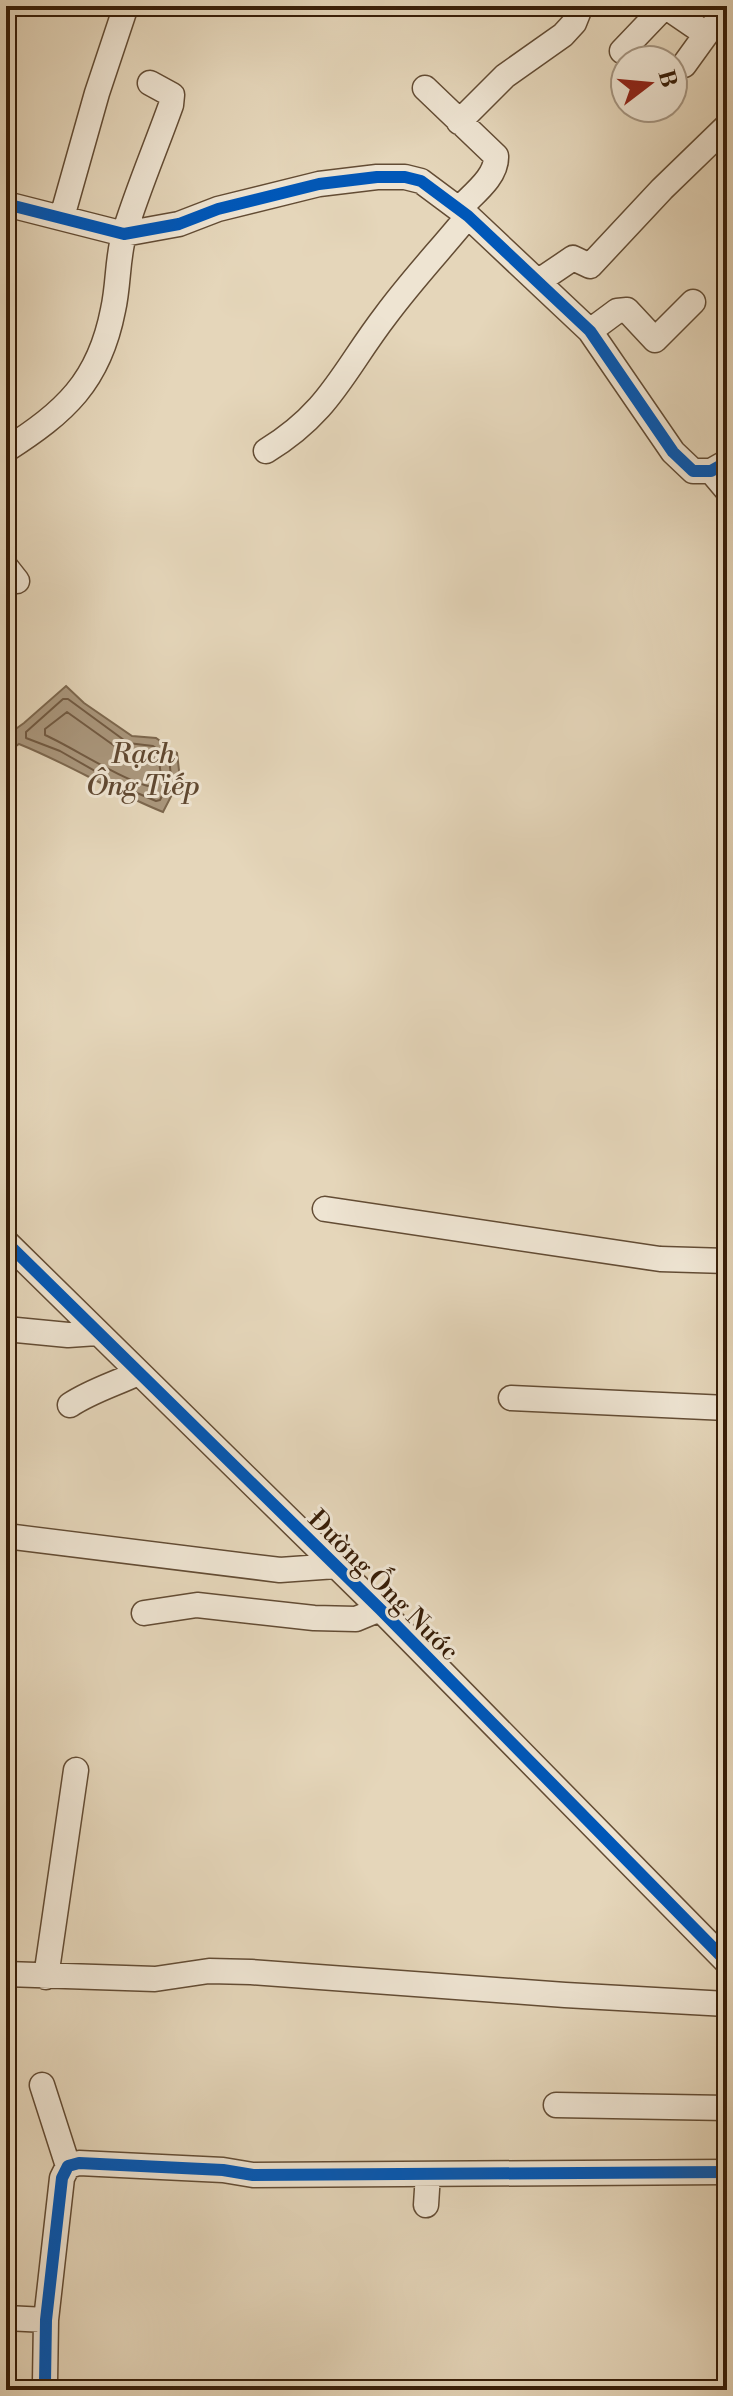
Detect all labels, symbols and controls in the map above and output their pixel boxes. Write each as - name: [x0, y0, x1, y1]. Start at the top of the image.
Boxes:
- north arrow: [609, 44, 689, 124]
- text: B: [652, 67, 682, 91]
- water label: Rạch Ông Tiếp: [86, 737, 200, 804]
- street label: Đường Ống Nước: [301, 1500, 469, 1668]

